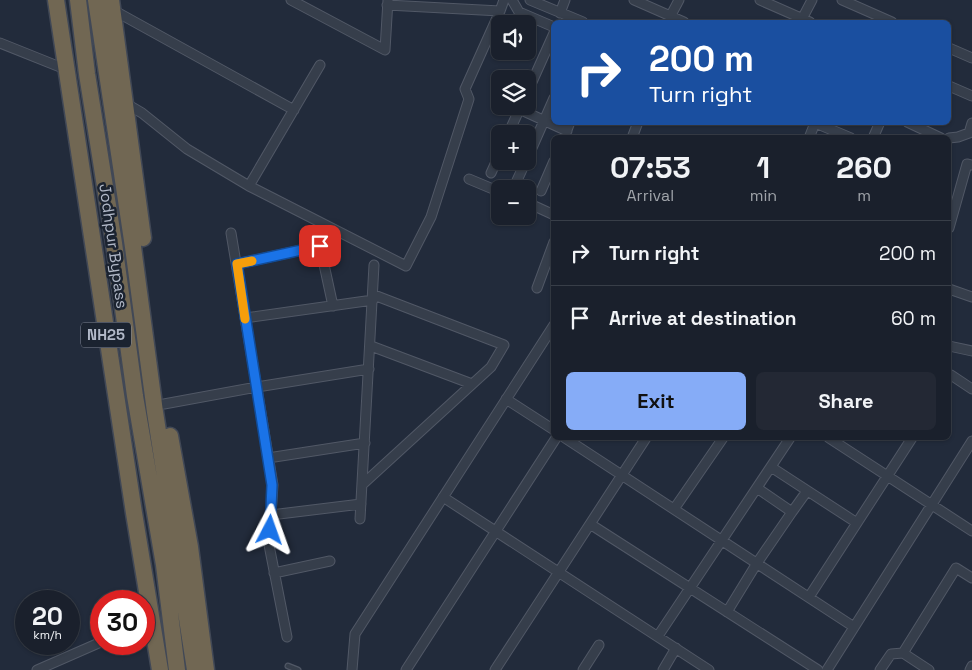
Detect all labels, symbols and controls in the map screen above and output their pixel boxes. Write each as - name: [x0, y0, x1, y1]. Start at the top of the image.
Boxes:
- map controls: [491, 15, 536, 225]
- button: sound: [491, 15, 536, 60]
- text: 200 m: [649, 37, 754, 81]
- icon: right: [566, 40, 631, 105]
- button: layers: [491, 70, 536, 115]
- text: Turn right: [649, 80, 752, 108]
- button: +: [491, 125, 536, 170]
- text: 07:53: [610, 148, 691, 187]
- text: 1: [757, 148, 770, 187]
- text: 260: [836, 148, 892, 187]
- button: −: [491, 180, 536, 225]
- street label: Jodhpur Bypass: [94, 182, 133, 310]
- text: Arrival: [627, 185, 674, 206]
- text: min: [750, 185, 777, 206]
- text: m: [857, 185, 871, 206]
- pin: [299, 225, 341, 267]
- icon: arrive: [306, 232, 334, 260]
- icon: right: [566, 239, 594, 267]
- text: Turn right: [609, 241, 699, 266]
- text: 200 m: [879, 241, 936, 266]
- icon: arrive: [566, 304, 594, 332]
- text: Arrive at destination: [609, 306, 797, 331]
- text: 60 m: [891, 306, 936, 331]
- road number: NH25: [81, 322, 131, 348]
- button: Exit: [566, 372, 746, 430]
- button: Share: [756, 372, 936, 430]
- position arrow: [243, 503, 295, 555]
- speed limit sign: 30: [90, 590, 155, 655]
- text: 20: [32, 600, 63, 632]
- text: km/h: [33, 627, 62, 643]

